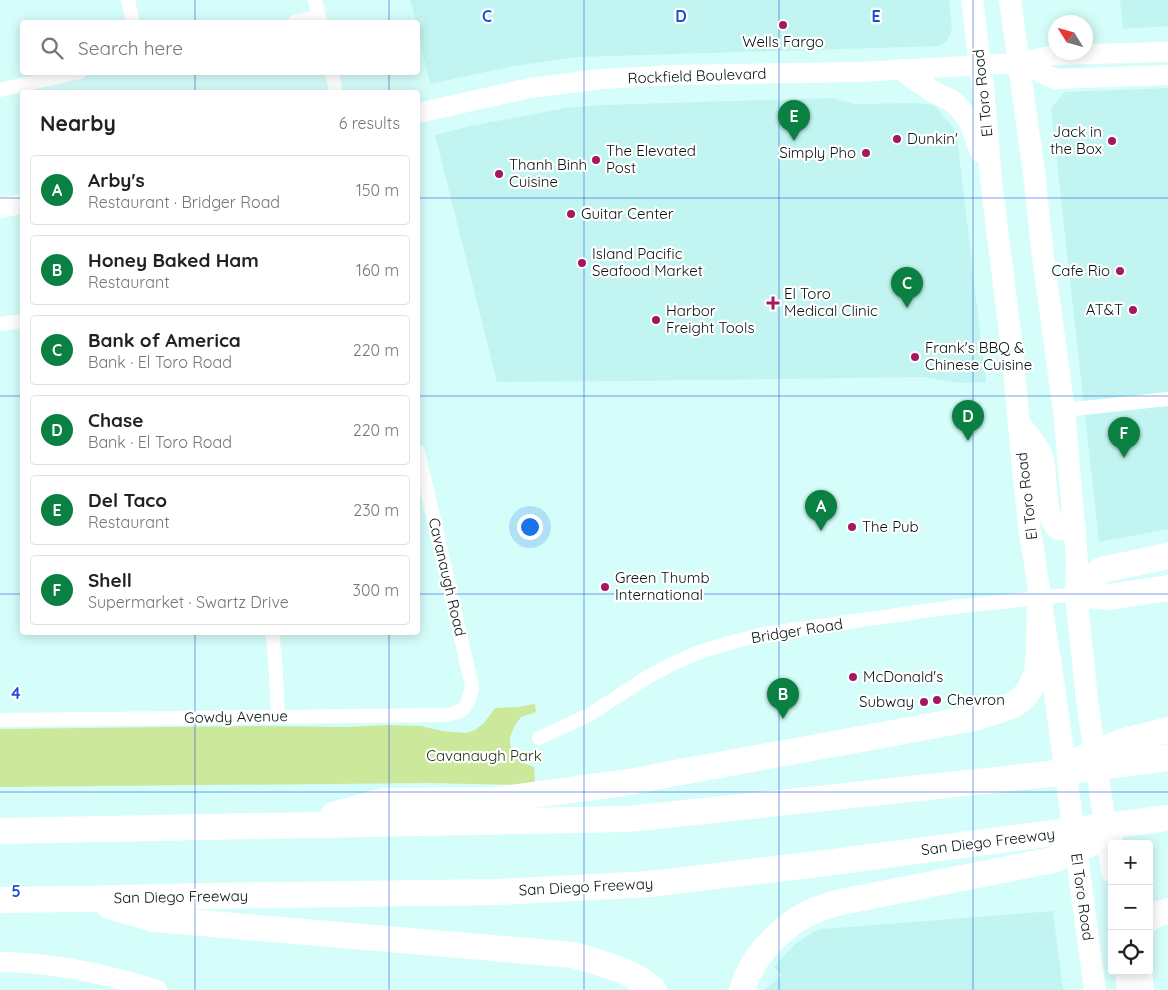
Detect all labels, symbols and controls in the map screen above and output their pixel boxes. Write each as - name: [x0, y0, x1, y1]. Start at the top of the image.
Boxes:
- text: C: [482, 6, 492, 26]
- text: D: [675, 6, 687, 26]
- text: E: [871, 6, 881, 26]
- north arrow: [1048, 15, 1093, 60]
- marker: Wells Fargo: [777, 19, 789, 31]
- search box: [20, 20, 420, 75]
- place label: Wells Fargo: [742, 32, 824, 51]
- icon: search: [38, 34, 66, 62]
- text: Search here: [78, 36, 183, 60]
- street label: El Toro Road: [968, 48, 997, 138]
- street label: Rockfield Boulevard: [627, 64, 767, 87]
- pin: E: [778, 100, 810, 141]
- text: Nearby: [40, 110, 116, 136]
- text: 6 results: [339, 113, 400, 133]
- place label: Jack in the Box: [1050, 122, 1102, 158]
- place label: Dunkin': [907, 129, 958, 148]
- marker: Dunkin': [891, 133, 903, 145]
- marker: Jack in the Box: [1106, 135, 1118, 147]
- place label: The Elevated Post: [606, 141, 696, 177]
- place label: Simply Pho: [779, 143, 856, 162]
- marker: Simply Pho: [860, 147, 872, 159]
- marker: The Elevated Post: [590, 154, 602, 166]
- place label: Thanh Binh Cuisine: [509, 155, 587, 191]
- text: Arby's: [88, 168, 145, 192]
- marker: Thanh Binh Cuisine: [493, 168, 505, 180]
- text: A: [52, 180, 62, 200]
- text: 150 m: [356, 180, 399, 200]
- text: Restaurant · Bridger Road: [88, 192, 280, 212]
- place label: Guitar Center: [581, 204, 674, 223]
- marker: Guitar Center: [565, 208, 577, 220]
- place label: Island Pacific Seafood Market: [592, 244, 703, 280]
- text: Honey Baked Ham: [88, 248, 259, 272]
- marker: Island Pacific Seafood Market: [576, 257, 588, 269]
- text: B: [52, 260, 62, 280]
- text: 160 m: [356, 260, 399, 280]
- place label: Cafe Rio: [1051, 261, 1110, 280]
- marker: Cafe Rio: [1114, 265, 1126, 277]
- pin: C: [891, 267, 923, 308]
- text: Restaurant: [88, 272, 170, 292]
- place label: El Toro Medical Clinic: [784, 284, 878, 320]
- marker: El Toro Medical Clinic: [766, 296, 780, 310]
- place label: AT&T: [1086, 300, 1123, 319]
- place label: Harbor Freight Tools: [666, 301, 754, 337]
- marker: AT&T: [1127, 304, 1139, 316]
- marker: Harbor Freight Tools: [650, 314, 662, 326]
- text: Bank of America: [88, 328, 241, 352]
- place label: Frank's BBQ & Chinese Cuisine: [925, 338, 1032, 374]
- text: C: [52, 340, 62, 360]
- text: 220 m: [353, 340, 399, 360]
- marker: Frank's BBQ & Chinese Cuisine: [909, 351, 921, 363]
- text: Bank · El Toro Road: [88, 352, 232, 372]
- pin: D: [952, 400, 984, 441]
- text: Chase: [88, 408, 143, 432]
- pin: F: [1108, 417, 1140, 458]
- text: D: [51, 420, 63, 440]
- text: 220 m: [353, 420, 399, 440]
- text: Bank · El Toro Road: [88, 432, 232, 452]
- street label: El Toro Road: [1012, 451, 1041, 541]
- text: Del Taco: [88, 488, 167, 512]
- pin: A: [805, 490, 837, 531]
- text: E: [52, 500, 62, 520]
- text: 230 m: [353, 500, 399, 520]
- text: Restaurant: [88, 512, 170, 532]
- your location: [517, 514, 543, 540]
- street label: Cavanaugh Road: [425, 516, 470, 638]
- place label: The Pub: [862, 517, 919, 536]
- marker: The Pub: [846, 521, 858, 533]
- text: Shell: [88, 568, 132, 592]
- place label: Green Thumb International: [615, 568, 709, 604]
- text: F: [53, 580, 62, 600]
- text: 300 m: [353, 580, 399, 600]
- marker: Green Thumb International: [599, 581, 611, 593]
- text: Supermarket · Swartz Drive: [88, 592, 289, 612]
- street label: Bridger Road: [750, 614, 844, 647]
- place label: McDonald's: [863, 667, 943, 686]
- marker: McDonald's: [847, 671, 859, 683]
- pin: B: [767, 678, 799, 719]
- text: 4: [11, 683, 21, 703]
- place label: Chevron: [947, 690, 1005, 709]
- place label: Subway: [859, 692, 914, 711]
- marker: Chevron: [931, 694, 943, 706]
- marker: Subway: [918, 696, 930, 708]
- street label: Gowdy Avenue: [184, 706, 288, 727]
- park label: Cavanaugh Park: [426, 746, 542, 765]
- street label: San Diego Freeway: [920, 824, 1056, 859]
- map controls: [1108, 840, 1153, 975]
- button: +: [1108, 840, 1153, 885]
- street label: El Toro Road: [1067, 852, 1098, 942]
- street label: San Diego Freeway: [518, 873, 654, 900]
- text: 5: [11, 881, 21, 901]
- button: −: [1108, 885, 1153, 930]
- street label: San Diego Freeway: [114, 886, 248, 907]
- button: locate: [1108, 930, 1153, 975]

